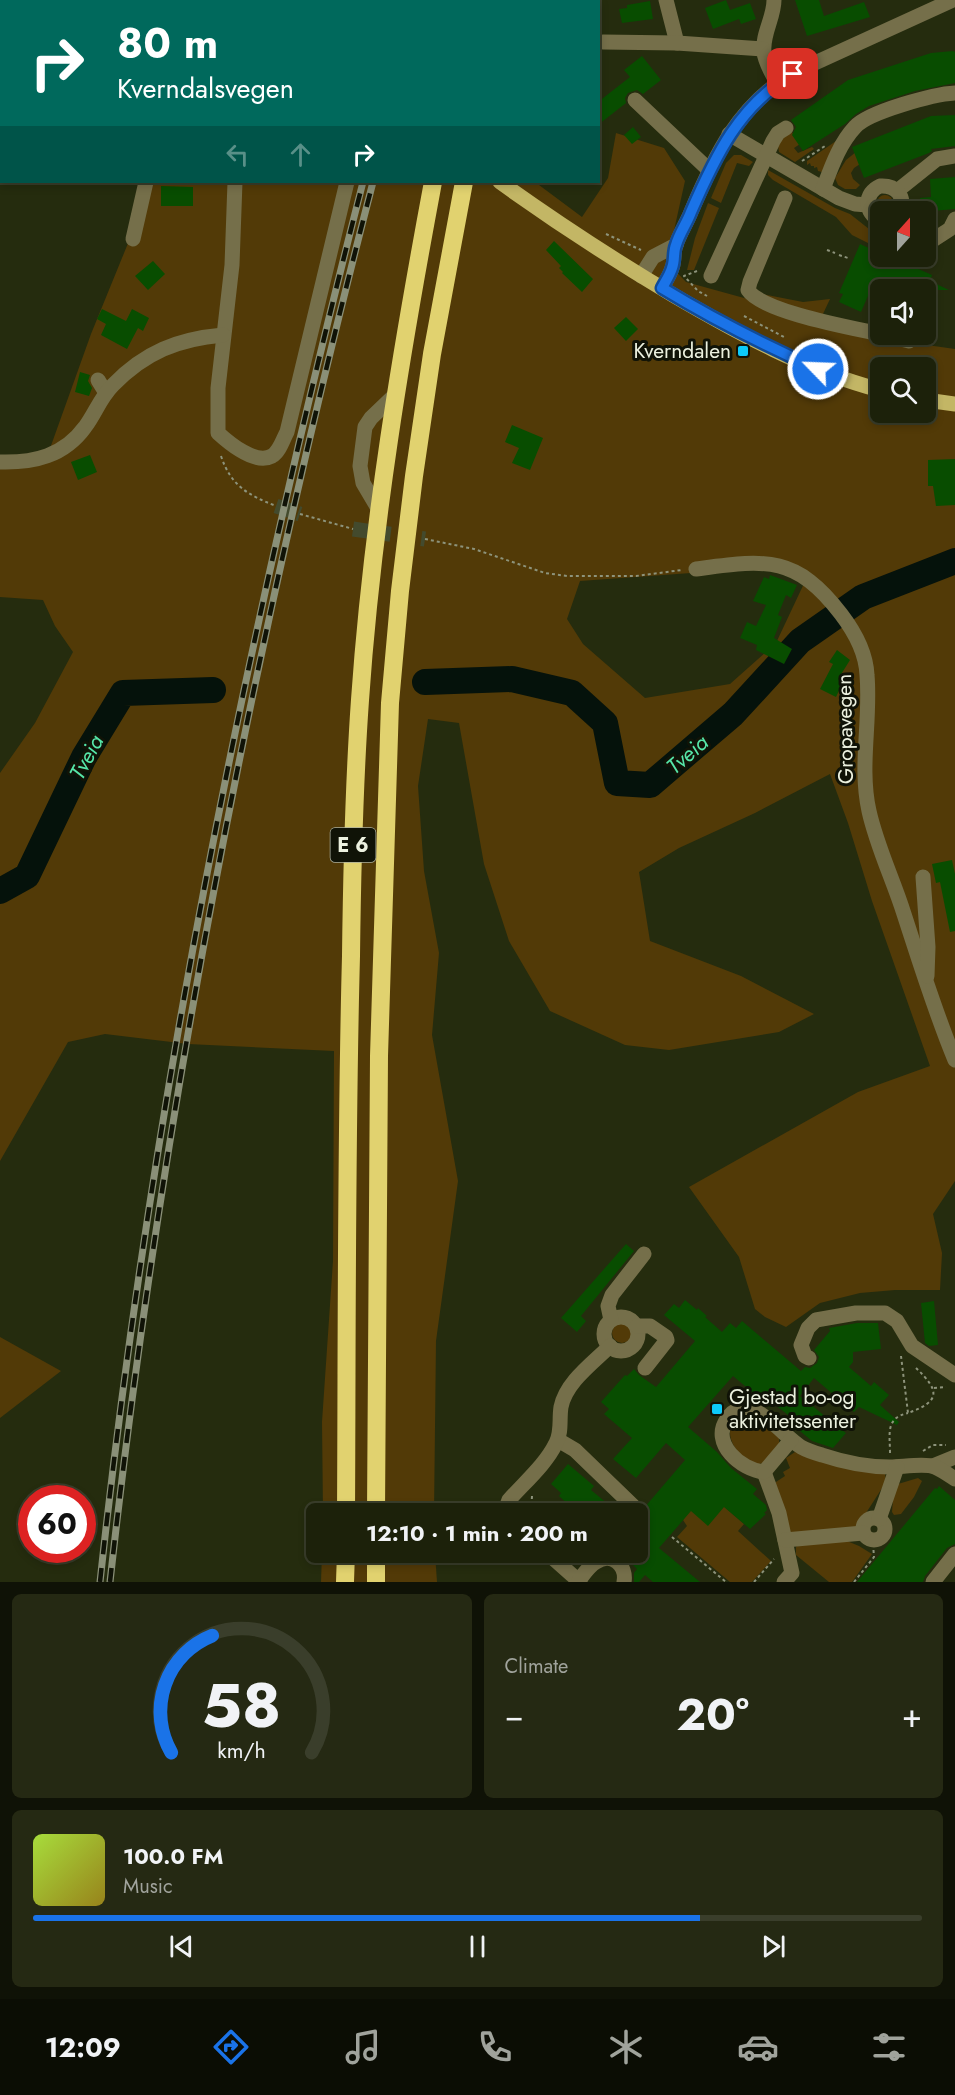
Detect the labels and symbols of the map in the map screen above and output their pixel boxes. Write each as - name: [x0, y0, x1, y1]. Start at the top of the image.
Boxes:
- pin: [767, 48, 818, 99]
- north arrow: [870, 201, 936, 267]
- place label: Kverndalen: [633, 336, 731, 366]
- position arrow: [786, 337, 850, 401]
- marker: Kverndalen: [736, 344, 750, 358]
- street label: Gropavegen: [829, 674, 861, 784]
- water label: Tveia: [659, 726, 715, 782]
- water label: Tveia: [61, 729, 111, 785]
- road number: E 6: [330, 828, 376, 862]
- place label: Gjestad bo-og aktivitetssenter: [729, 1382, 857, 1436]
- marker: Gjestad bo-og aktivitetssenter: [710, 1402, 724, 1416]
- speed limit sign: 60: [18, 1485, 96, 1563]

